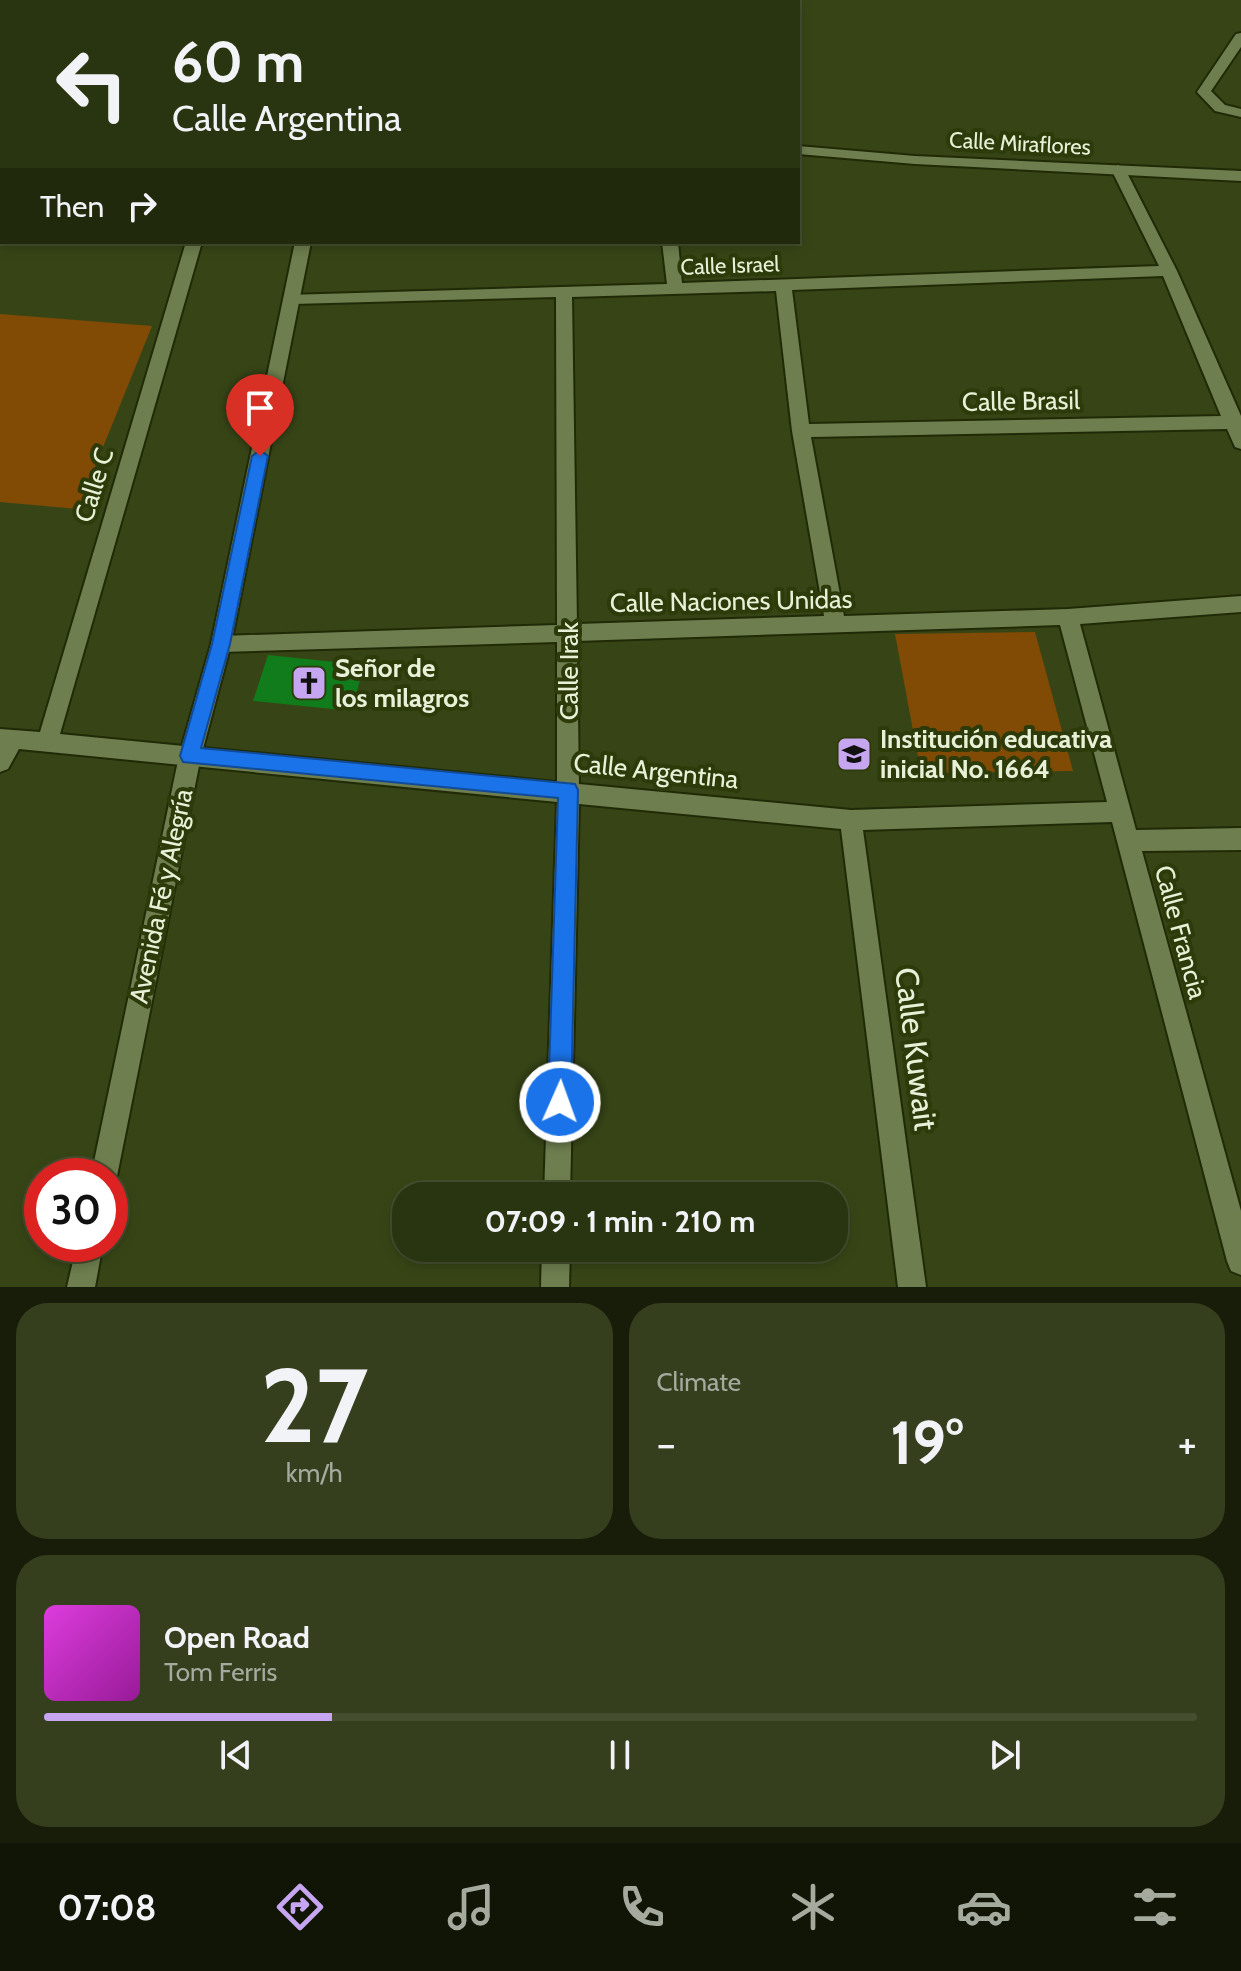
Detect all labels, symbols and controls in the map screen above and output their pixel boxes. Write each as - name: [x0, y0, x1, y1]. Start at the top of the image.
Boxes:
- text: 60 m: [172, 28, 304, 96]
- icon: left: [40, 32, 144, 136]
- text: Calle Argentina: [172, 96, 402, 140]
- street label: Calle Miraflores: [949, 126, 1091, 161]
- icon: right: [120, 184, 164, 228]
- text: Then: [40, 188, 104, 225]
- street label: Calle Israel: [680, 250, 781, 281]
- pin: [226, 374, 294, 456]
- street label: Calle Brasil: [962, 384, 1080, 418]
- icon: arrive: [238, 386, 282, 430]
- street label: Calle C: [68, 444, 120, 526]
- street label: Calle Naciones Unidas: [609, 583, 853, 619]
- street label: Calle Irak: [553, 621, 585, 720]
- place label: Señor de los milagros: [335, 652, 469, 714]
- church icon: Señor de los milagros: [290, 664, 328, 702]
- place label: Institución educativa inicial No. 1664: [880, 723, 1112, 785]
- school or university icon: Institución educativa inicial No. 1664: [835, 735, 873, 773]
- street label: Calle Argentina: [572, 746, 741, 796]
- street label: Avenida Fé y Alegría: [123, 785, 199, 1006]
- street label: Calle Francia: [1148, 862, 1214, 1003]
- street label: Calle Kuwait: [887, 965, 946, 1133]
- position arrow: [518, 1060, 602, 1144]
- speed limit sign: 30: [24, 1158, 128, 1262]
- text: 07:09 · 1 min · 210 m: [485, 1203, 755, 1240]
- text: 27: [260, 1342, 368, 1468]
- text: Climate: [657, 1366, 741, 1398]
- text: 19°: [890, 1406, 963, 1479]
- text: −: [657, 1417, 676, 1470]
- text: +: [1178, 1417, 1197, 1470]
- text: km/h: [286, 1457, 343, 1489]
- text: Open Road: [164, 1619, 310, 1656]
- text: Tom Ferris: [164, 1656, 277, 1688]
- icon: previous: [214, 1733, 258, 1777]
- icon: pause: [598, 1733, 642, 1777]
- icon: next: [983, 1733, 1027, 1777]
- icon: directions: [272, 1879, 328, 1935]
- icon: music: [443, 1879, 499, 1935]
- icon: phone: [614, 1879, 670, 1935]
- icon: climate: [785, 1879, 841, 1935]
- icon: car: [956, 1879, 1012, 1935]
- icon: filters: [1127, 1879, 1183, 1935]
- text: 07:08: [58, 1885, 157, 1929]

